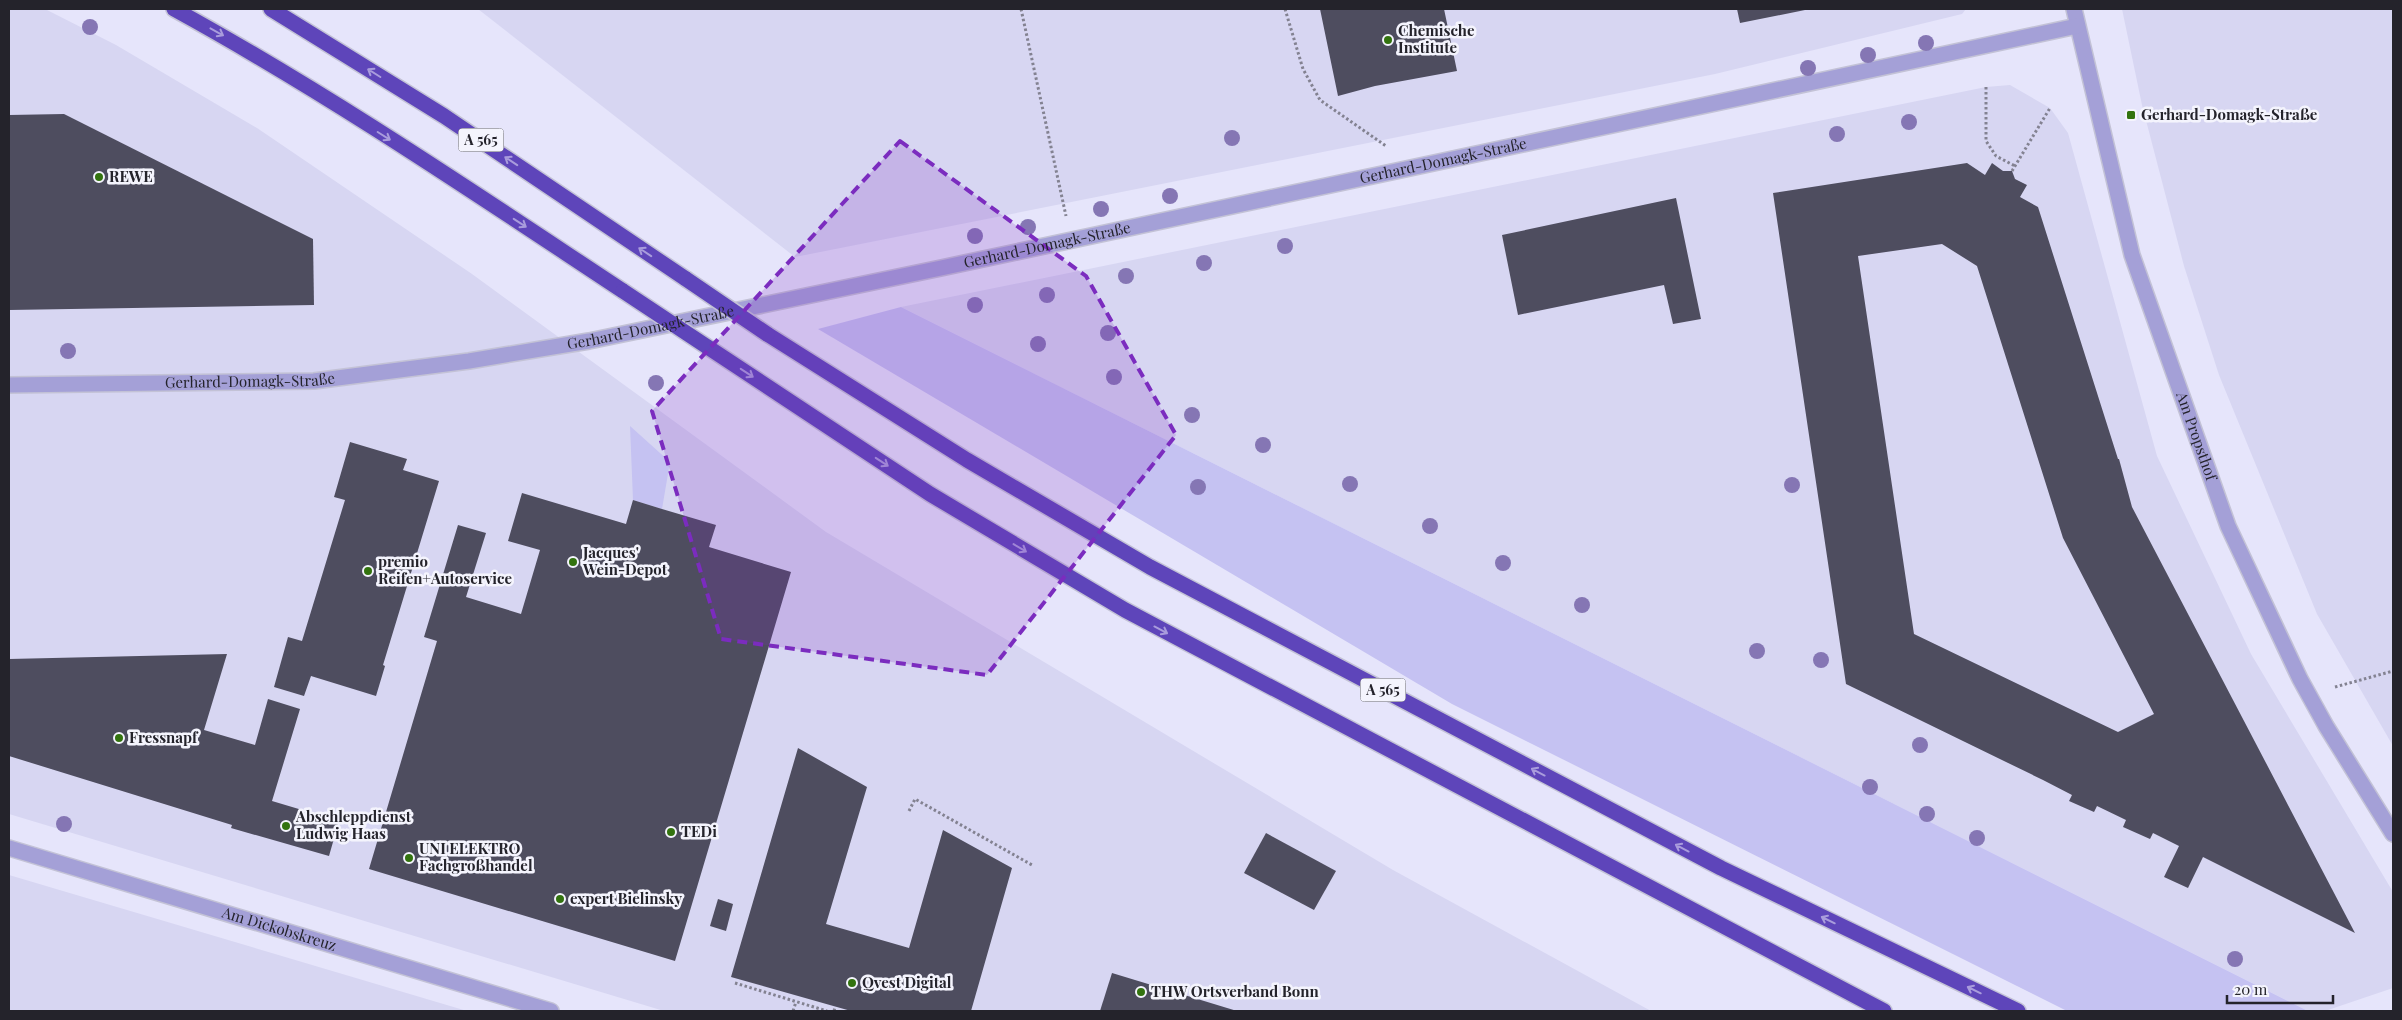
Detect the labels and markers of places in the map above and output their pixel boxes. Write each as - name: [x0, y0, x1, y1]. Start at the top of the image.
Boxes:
- place label: Chemische Institute: [1398, 20, 1475, 57]
- marker: Chemische Institute: [1382, 34, 1394, 46]
- place label: Gerhard-Domagk-Straße: [2141, 104, 2318, 124]
- marker: Gerhard-Domagk-Straße: [2125, 109, 2137, 121]
- place label: REWE: [109, 166, 153, 186]
- marker: REWE: [93, 171, 105, 183]
- place label: Jacques' Wein-Depot: [582, 542, 668, 579]
- place label: premio Reifen+Autoservice: [378, 551, 512, 588]
- marker: Jacques' Wein-Depot: [567, 556, 579, 568]
- marker: premio Reifen+Autoservice: [362, 565, 374, 577]
- place label: Fressnapf: [129, 727, 199, 747]
- marker: Fressnapf: [113, 732, 125, 744]
- place label: Abschleppdienst Ludwig Haas: [295, 806, 412, 843]
- marker: Abschleppdienst Ludwig Haas: [280, 820, 292, 832]
- place label: TEDi: [681, 821, 717, 841]
- marker: TEDi: [665, 826, 677, 838]
- place label: UNI ELEKTRO Fachgroßhandel: [419, 838, 533, 875]
- marker: UNI ELEKTRO Fachgroßhandel: [403, 852, 415, 864]
- place label: expert Bielinsky: [570, 888, 682, 908]
- marker: expert Bielinsky: [554, 893, 566, 905]
- place label: Qvest Digital: [862, 972, 952, 992]
- marker: Qvest Digital: [846, 977, 858, 989]
- place label: THW Ortsverband Bonn: [1151, 981, 1320, 1001]
- marker: THW Ortsverband Bonn: [1135, 986, 1147, 998]

